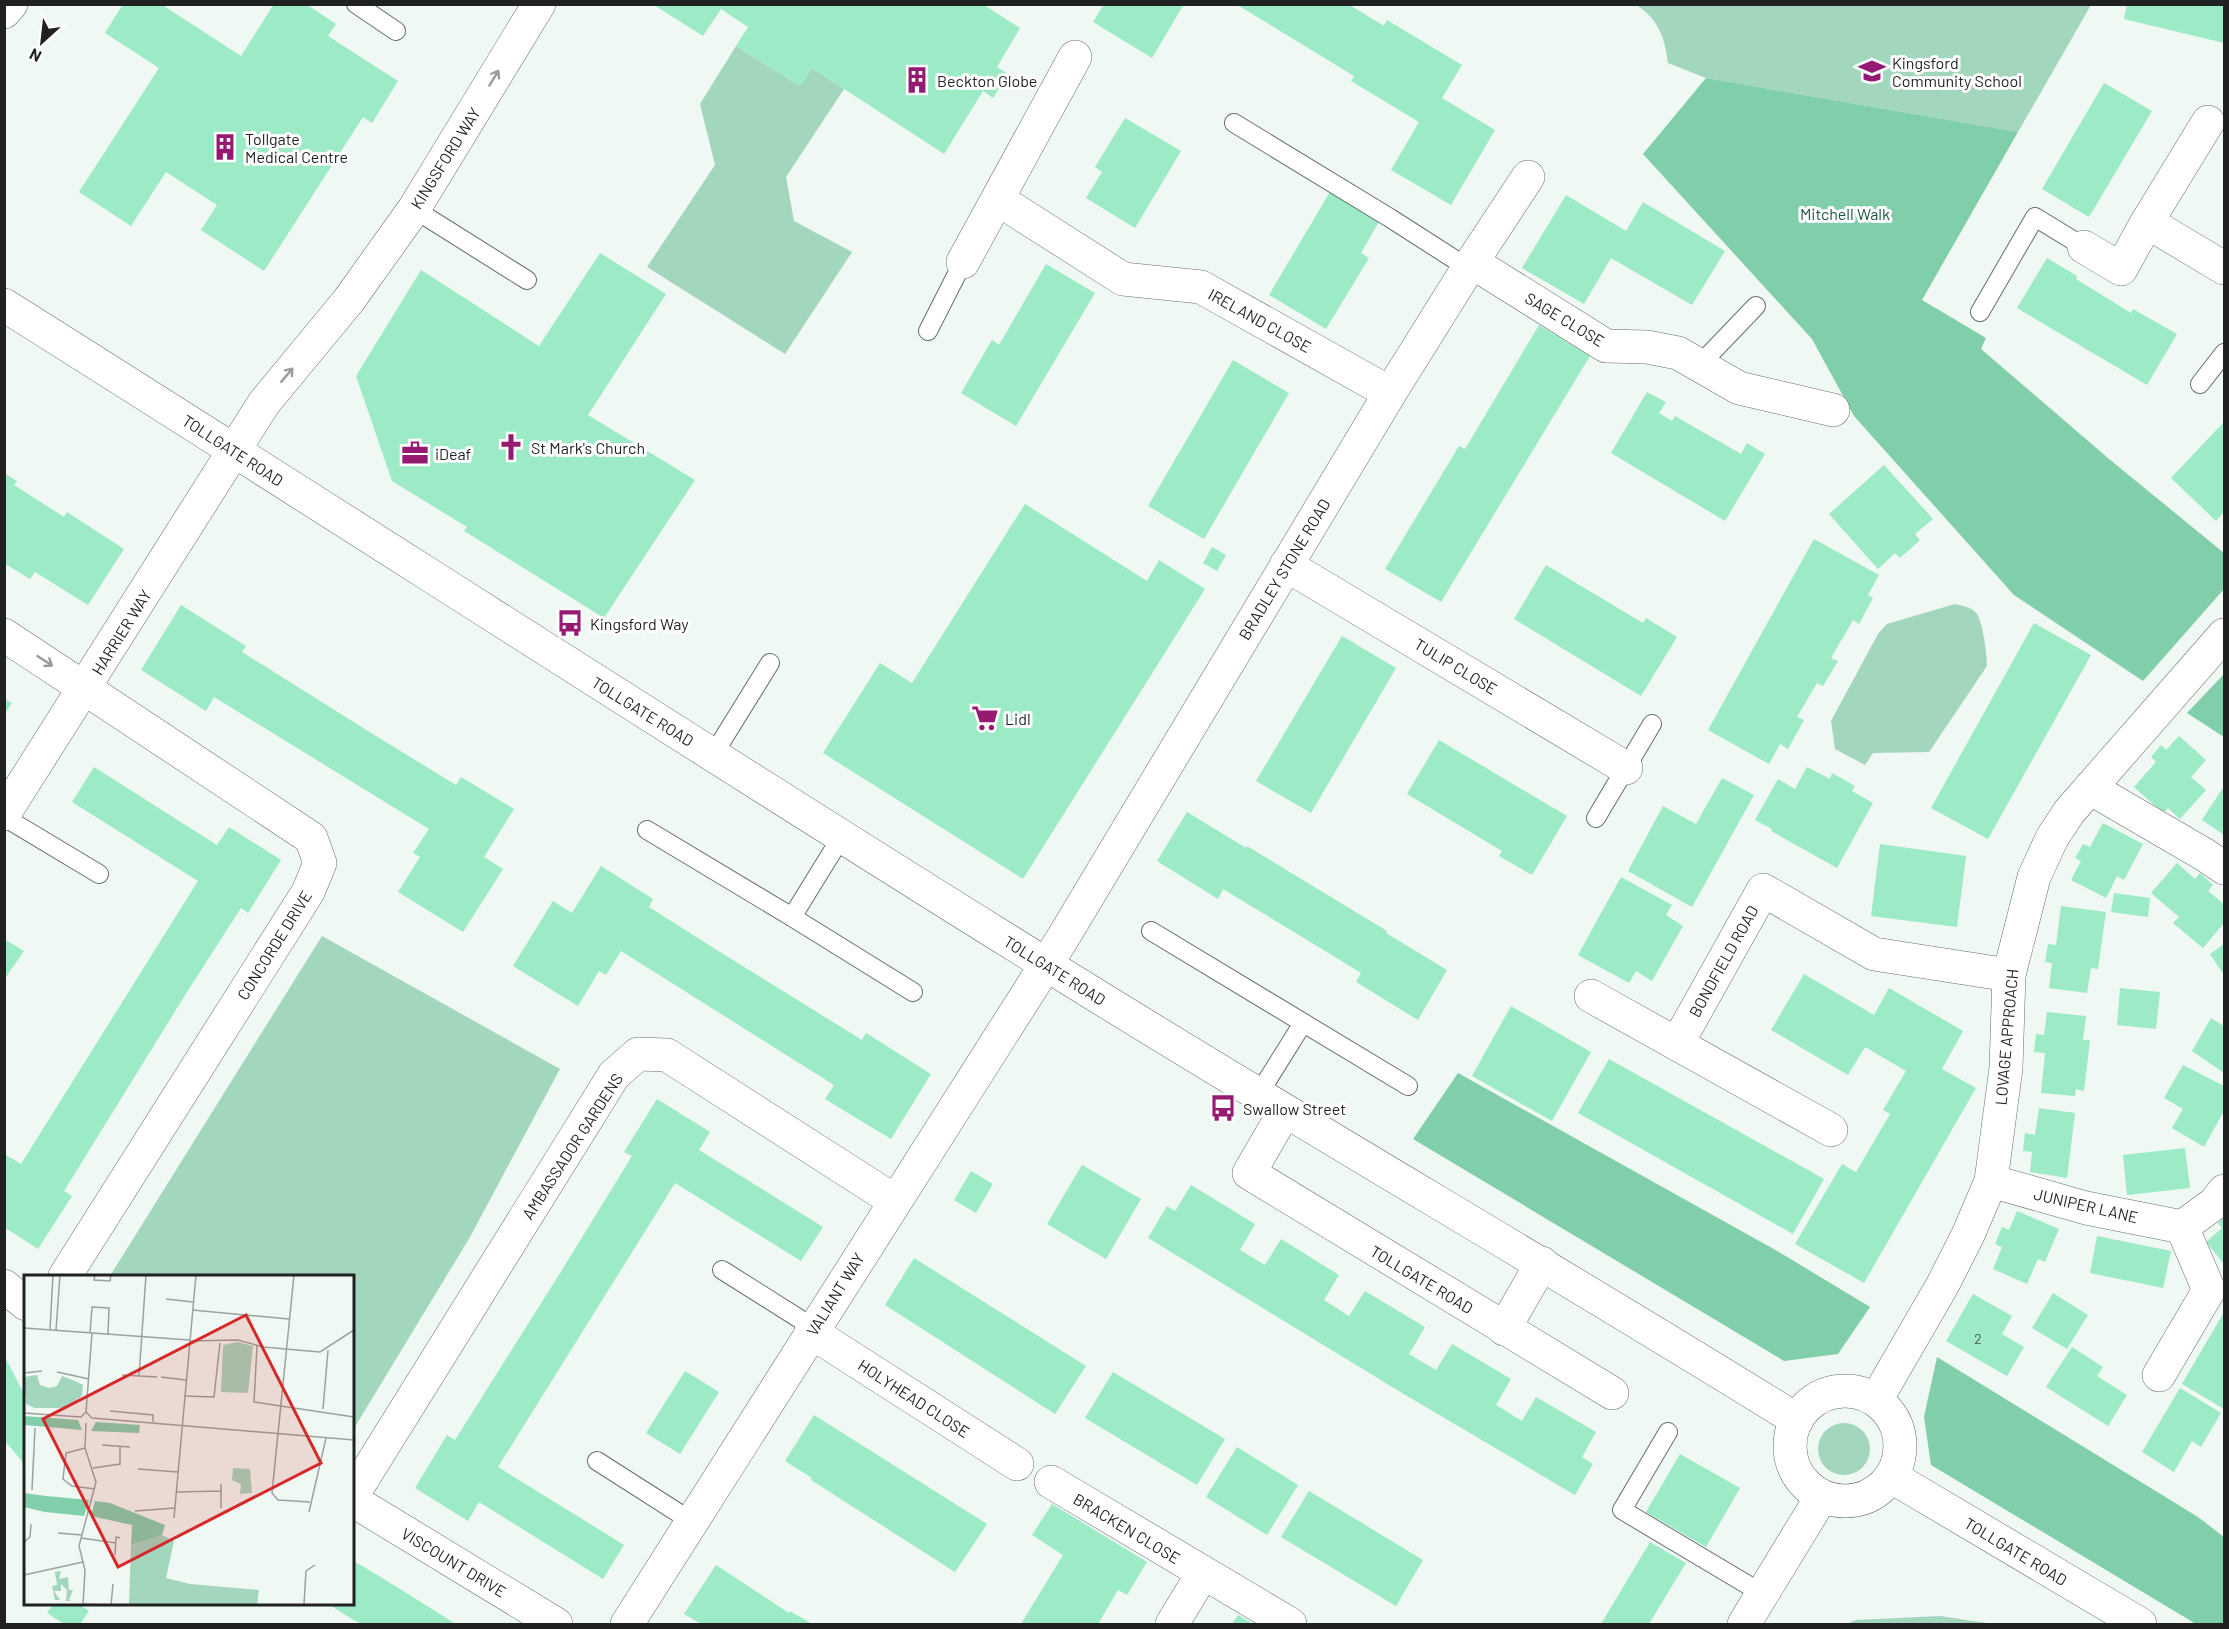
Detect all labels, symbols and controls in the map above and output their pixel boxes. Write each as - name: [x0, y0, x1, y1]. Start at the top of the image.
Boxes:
- north arrow: [12, 12, 72, 72]
- text: N: [26, 45, 44, 67]
- place label: Kingsford Community School: [1892, 53, 2022, 90]
- school or university icon: Kingsford Community School: [1857, 56, 1887, 86]
- building icon: Beckton Globe: [902, 65, 932, 95]
- one-way arrow: [489, 70, 501, 87]
- place label: Beckton Globe: [937, 71, 1037, 90]
- street label: KINGSFORD WAY: [406, 104, 484, 212]
- place label: Tollgate Medical Centre: [245, 129, 348, 166]
- building icon: Tollgate Medical Centre: [210, 132, 240, 162]
- park label: Mitchell Walk: [1800, 204, 1890, 223]
- street label: IRELAND CLOSE: [1205, 284, 1315, 356]
- street label: SAGE CLOSE: [1522, 288, 1608, 350]
- one-way arrow: [280, 367, 293, 383]
- street label: TOLLGATE ROAD: [179, 410, 287, 490]
- church icon: St Mark's Church: [496, 432, 526, 462]
- office icon: iDeaf: [400, 438, 430, 468]
- place label: St Mark's Church: [531, 438, 645, 457]
- place label: iDeaf: [435, 444, 472, 463]
- street label: BRADLEY STONE ROAD: [1234, 495, 1334, 643]
- street label: HARRIER WAY: [87, 586, 155, 678]
- bus stop icon: Kingsford Way: [555, 608, 585, 638]
- place label: Kingsford Way: [590, 614, 689, 633]
- street label: TULIP CLOSE: [1411, 634, 1501, 698]
- one-way arrow: [36, 656, 53, 668]
- street label: TOLLGATE ROAD: [589, 672, 697, 750]
- supermarket icon: Lidl: [970, 703, 1000, 733]
- place label: Lidl: [1005, 709, 1031, 728]
- street label: CONCORDE DRIVE: [233, 887, 315, 1003]
- street label: BONDFIELD ROAD: [1684, 902, 1762, 1020]
- street label: TOLLGATE ROAD: [1001, 931, 1109, 1009]
- street label: LOVAGE APPROACH: [1991, 968, 2021, 1106]
- street label: AMBASSADOR GARDENS: [518, 1069, 626, 1223]
- bus stop icon: Swallow Street: [1208, 1093, 1238, 1123]
- place label: Swallow Street: [1243, 1099, 1346, 1118]
- street label: JUNIPER LANE: [2032, 1184, 2140, 1226]
- street label: TOLLGATE ROAD: [1367, 1241, 1477, 1317]
- street label: VALIANT WAY: [802, 1249, 868, 1339]
- inset map: [24, 1275, 354, 1605]
- house number: 2: [1974, 1330, 1982, 1347]
- street label: HOLYHEAD CLOSE: [855, 1355, 973, 1441]
- street label: BRACKEN CLOSE: [1070, 1489, 1184, 1567]
- street label: TOLLGATE ROAD: [1961, 1513, 2071, 1589]
- street label: VISCOUNT DRIVE: [398, 1523, 510, 1601]

